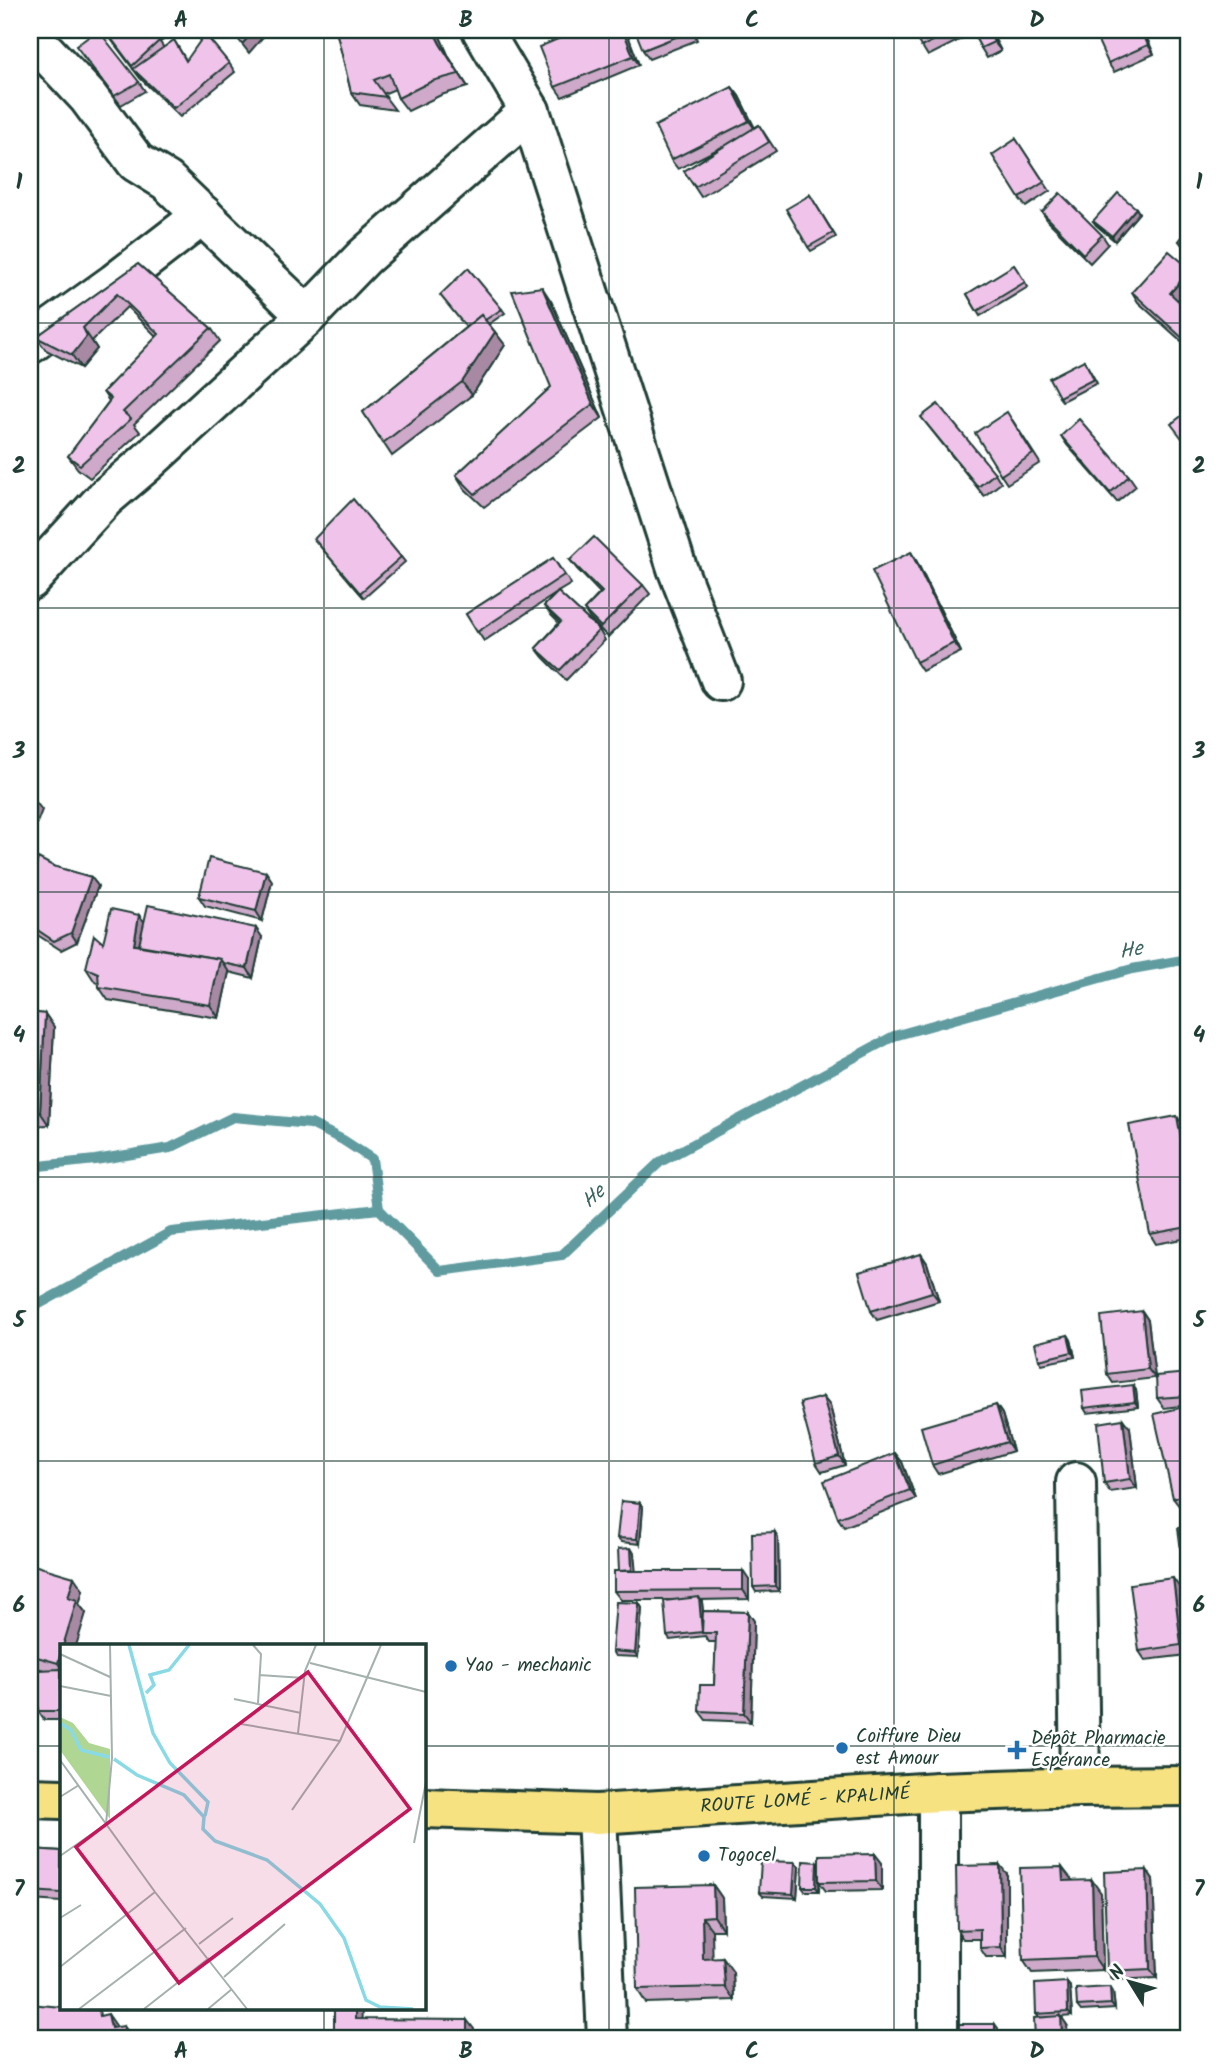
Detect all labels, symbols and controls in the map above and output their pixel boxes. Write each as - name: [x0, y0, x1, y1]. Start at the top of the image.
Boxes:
- text: A: [174, 3, 188, 39]
- text: B: [459, 3, 473, 39]
- text: C: [745, 3, 759, 39]
- text: D: [1029, 3, 1045, 39]
- text: 1: [16, 165, 23, 201]
- text: 1: [1196, 165, 1203, 201]
- text: 2: [12, 449, 26, 485]
- text: 2: [1192, 449, 1206, 485]
- text: 3: [12, 734, 26, 770]
- text: 3: [1192, 734, 1206, 770]
- water label: He: [1116, 932, 1148, 970]
- text: 4: [13, 1018, 26, 1054]
- text: 4: [1193, 1018, 1206, 1054]
- water label: He: [574, 1175, 616, 1217]
- text: 5: [12, 1303, 27, 1339]
- text: 5: [1192, 1303, 1207, 1339]
- text: 6: [13, 1588, 25, 1624]
- text: 6: [1193, 1588, 1205, 1624]
- inset map: [60, 1644, 425, 2010]
- place label: Yao - mechanic: [465, 1651, 592, 1681]
- marker: Yao - mechanic: [443, 1658, 459, 1674]
- place label: Coiffure Dieu est Amour: [856, 1722, 961, 1774]
- place label: Dépôt Pharmacie Espérance: [1031, 1724, 1166, 1776]
- marker: Coiffure Dieu est Amour: [834, 1740, 850, 1756]
- marker: Dépôt Pharmacie Espérance: [1009, 1742, 1025, 1758]
- street label: ROUTE LOMÉ - KPALIMÉ: [699, 1779, 912, 1822]
- place label: Togocel: [718, 1841, 776, 1871]
- marker: Togocel: [696, 1848, 712, 1864]
- text: 7: [14, 1872, 26, 1908]
- text: 7: [1194, 1872, 1206, 1908]
- north arrow: [1096, 1946, 1166, 2016]
- text: N: [1102, 1959, 1134, 1987]
- text: A: [174, 2034, 188, 2069]
- text: B: [459, 2034, 473, 2069]
- text: C: [745, 2034, 759, 2069]
- text: D: [1029, 2034, 1045, 2069]

